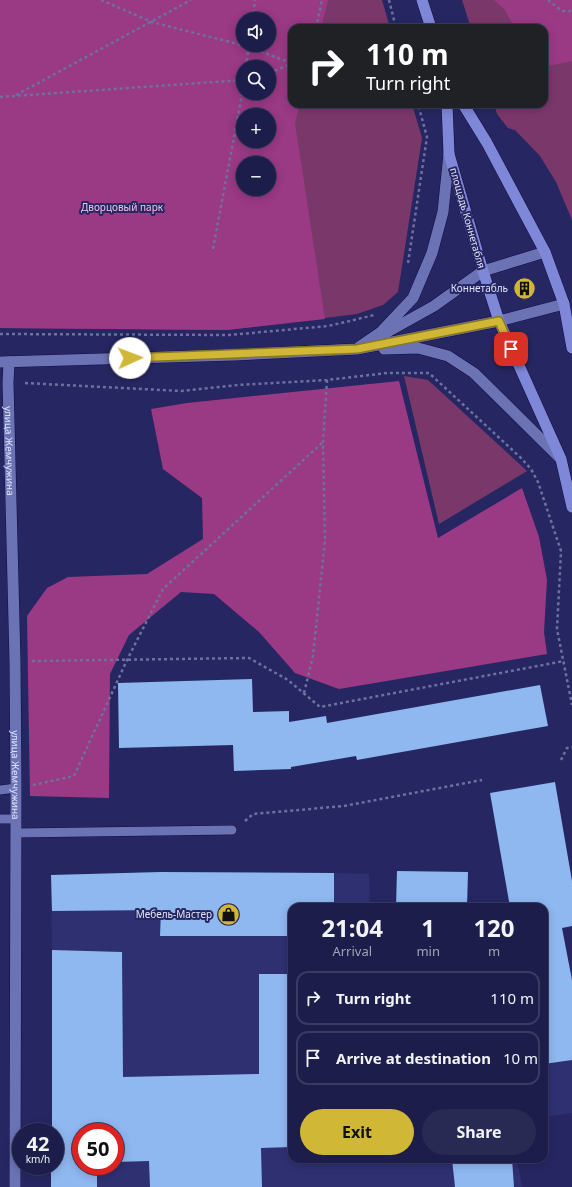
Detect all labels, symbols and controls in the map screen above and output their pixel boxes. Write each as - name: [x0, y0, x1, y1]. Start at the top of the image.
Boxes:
- map controls: [236, 12, 276, 196]
- button: sound: [236, 12, 276, 52]
- text: 110 m: [366, 35, 449, 73]
- icon: right: [300, 40, 352, 92]
- button: search: [236, 60, 276, 100]
- text: Turn right: [366, 71, 450, 95]
- button: +: [236, 108, 276, 148]
- button: −: [236, 156, 276, 196]
- street label: площадь Коннетабля: [447, 166, 489, 270]
- park label: Дворцовый парк: [81, 200, 164, 214]
- building icon: Коннетабль: [511, 275, 537, 301]
- place label: Коннетабль: [451, 281, 508, 295]
- pin: [494, 332, 528, 366]
- position arrow: [109, 337, 151, 379]
- icon: arrive: [500, 338, 522, 360]
- street label: улица Жемчужина: [2, 406, 18, 496]
- street label: улица Жемчужина: [9, 730, 23, 820]
- shop icon: Мебель-Мастер: [215, 901, 241, 927]
- place label: Мебель-Мастер: [136, 907, 212, 921]
- text: 21:04: [321, 911, 383, 944]
- text: 1: [421, 911, 435, 944]
- text: 120: [473, 911, 515, 944]
- text: Arrival: [332, 942, 372, 960]
- text: min: [416, 942, 440, 960]
- text: m: [488, 942, 500, 960]
- icon: right: [302, 987, 324, 1009]
- text: Turn right: [336, 988, 411, 1008]
- text: 110 m: [490, 988, 534, 1008]
- icon: arrive: [302, 1047, 324, 1069]
- text: Arrive at destination: [336, 1048, 491, 1068]
- text: 10 m: [503, 1048, 538, 1068]
- button: Exit: [300, 1109, 414, 1155]
- button: Share: [422, 1109, 536, 1155]
- speed limit sign: 50: [72, 1123, 124, 1175]
- text: 42: [27, 1130, 49, 1157]
- text: km/h: [26, 1152, 50, 1166]

